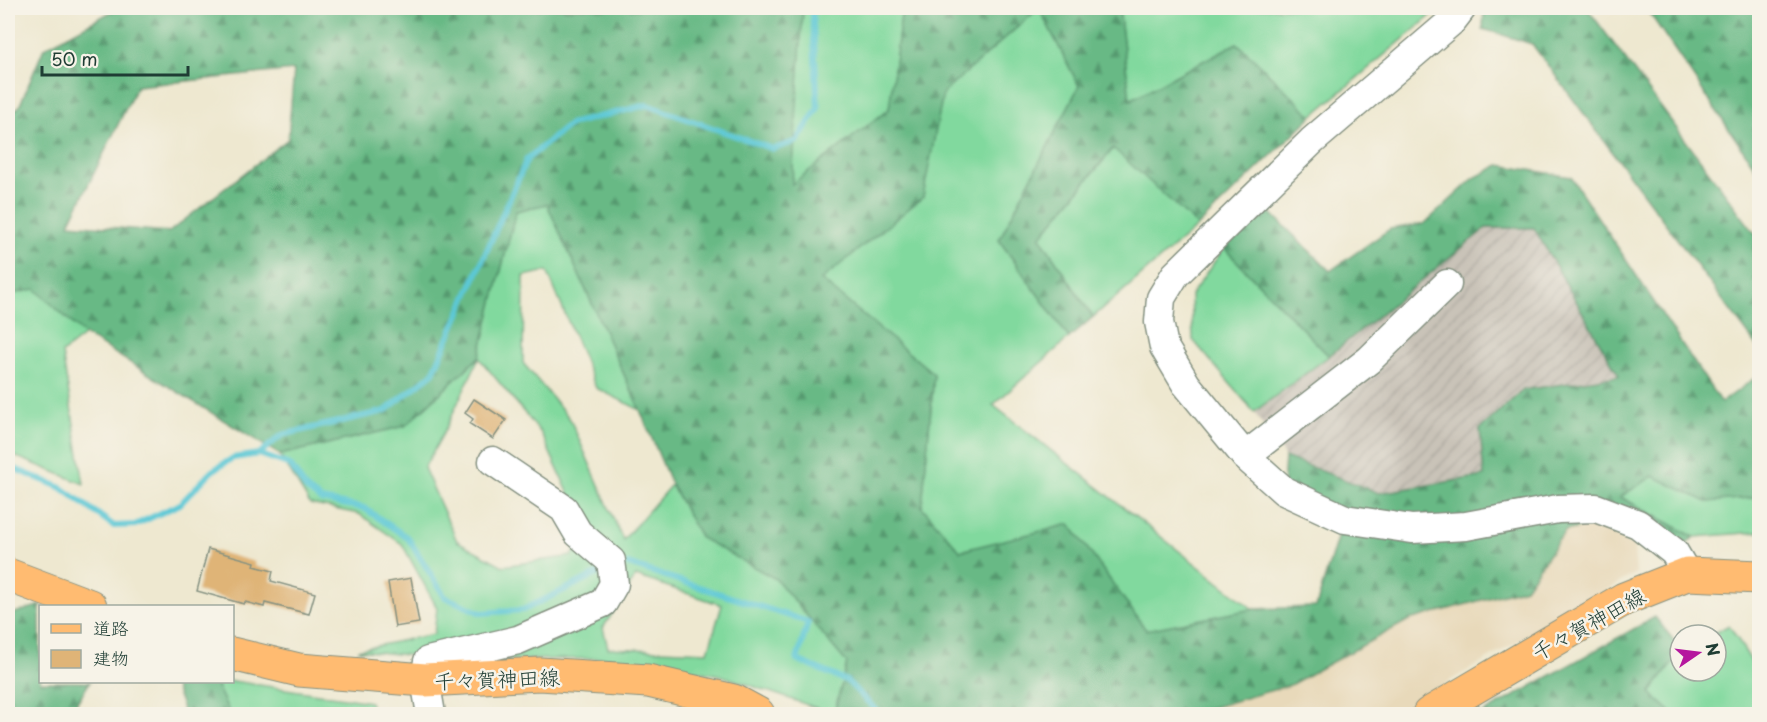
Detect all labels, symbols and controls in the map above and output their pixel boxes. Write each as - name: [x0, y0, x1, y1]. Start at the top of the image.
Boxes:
- scale bar: [42, 39, 188, 77]
- text: 50 m: [51, 45, 98, 72]
- street label: 千々賀神田線: [1525, 578, 1651, 668]
- legend: [39, 605, 234, 683]
- text: 道路: [93, 614, 129, 641]
- north arrow: [1668, 623, 1728, 683]
- text: N: [1700, 640, 1727, 658]
- text: 建物: [93, 644, 129, 671]
- street label: 千々賀神田線: [433, 660, 561, 696]

